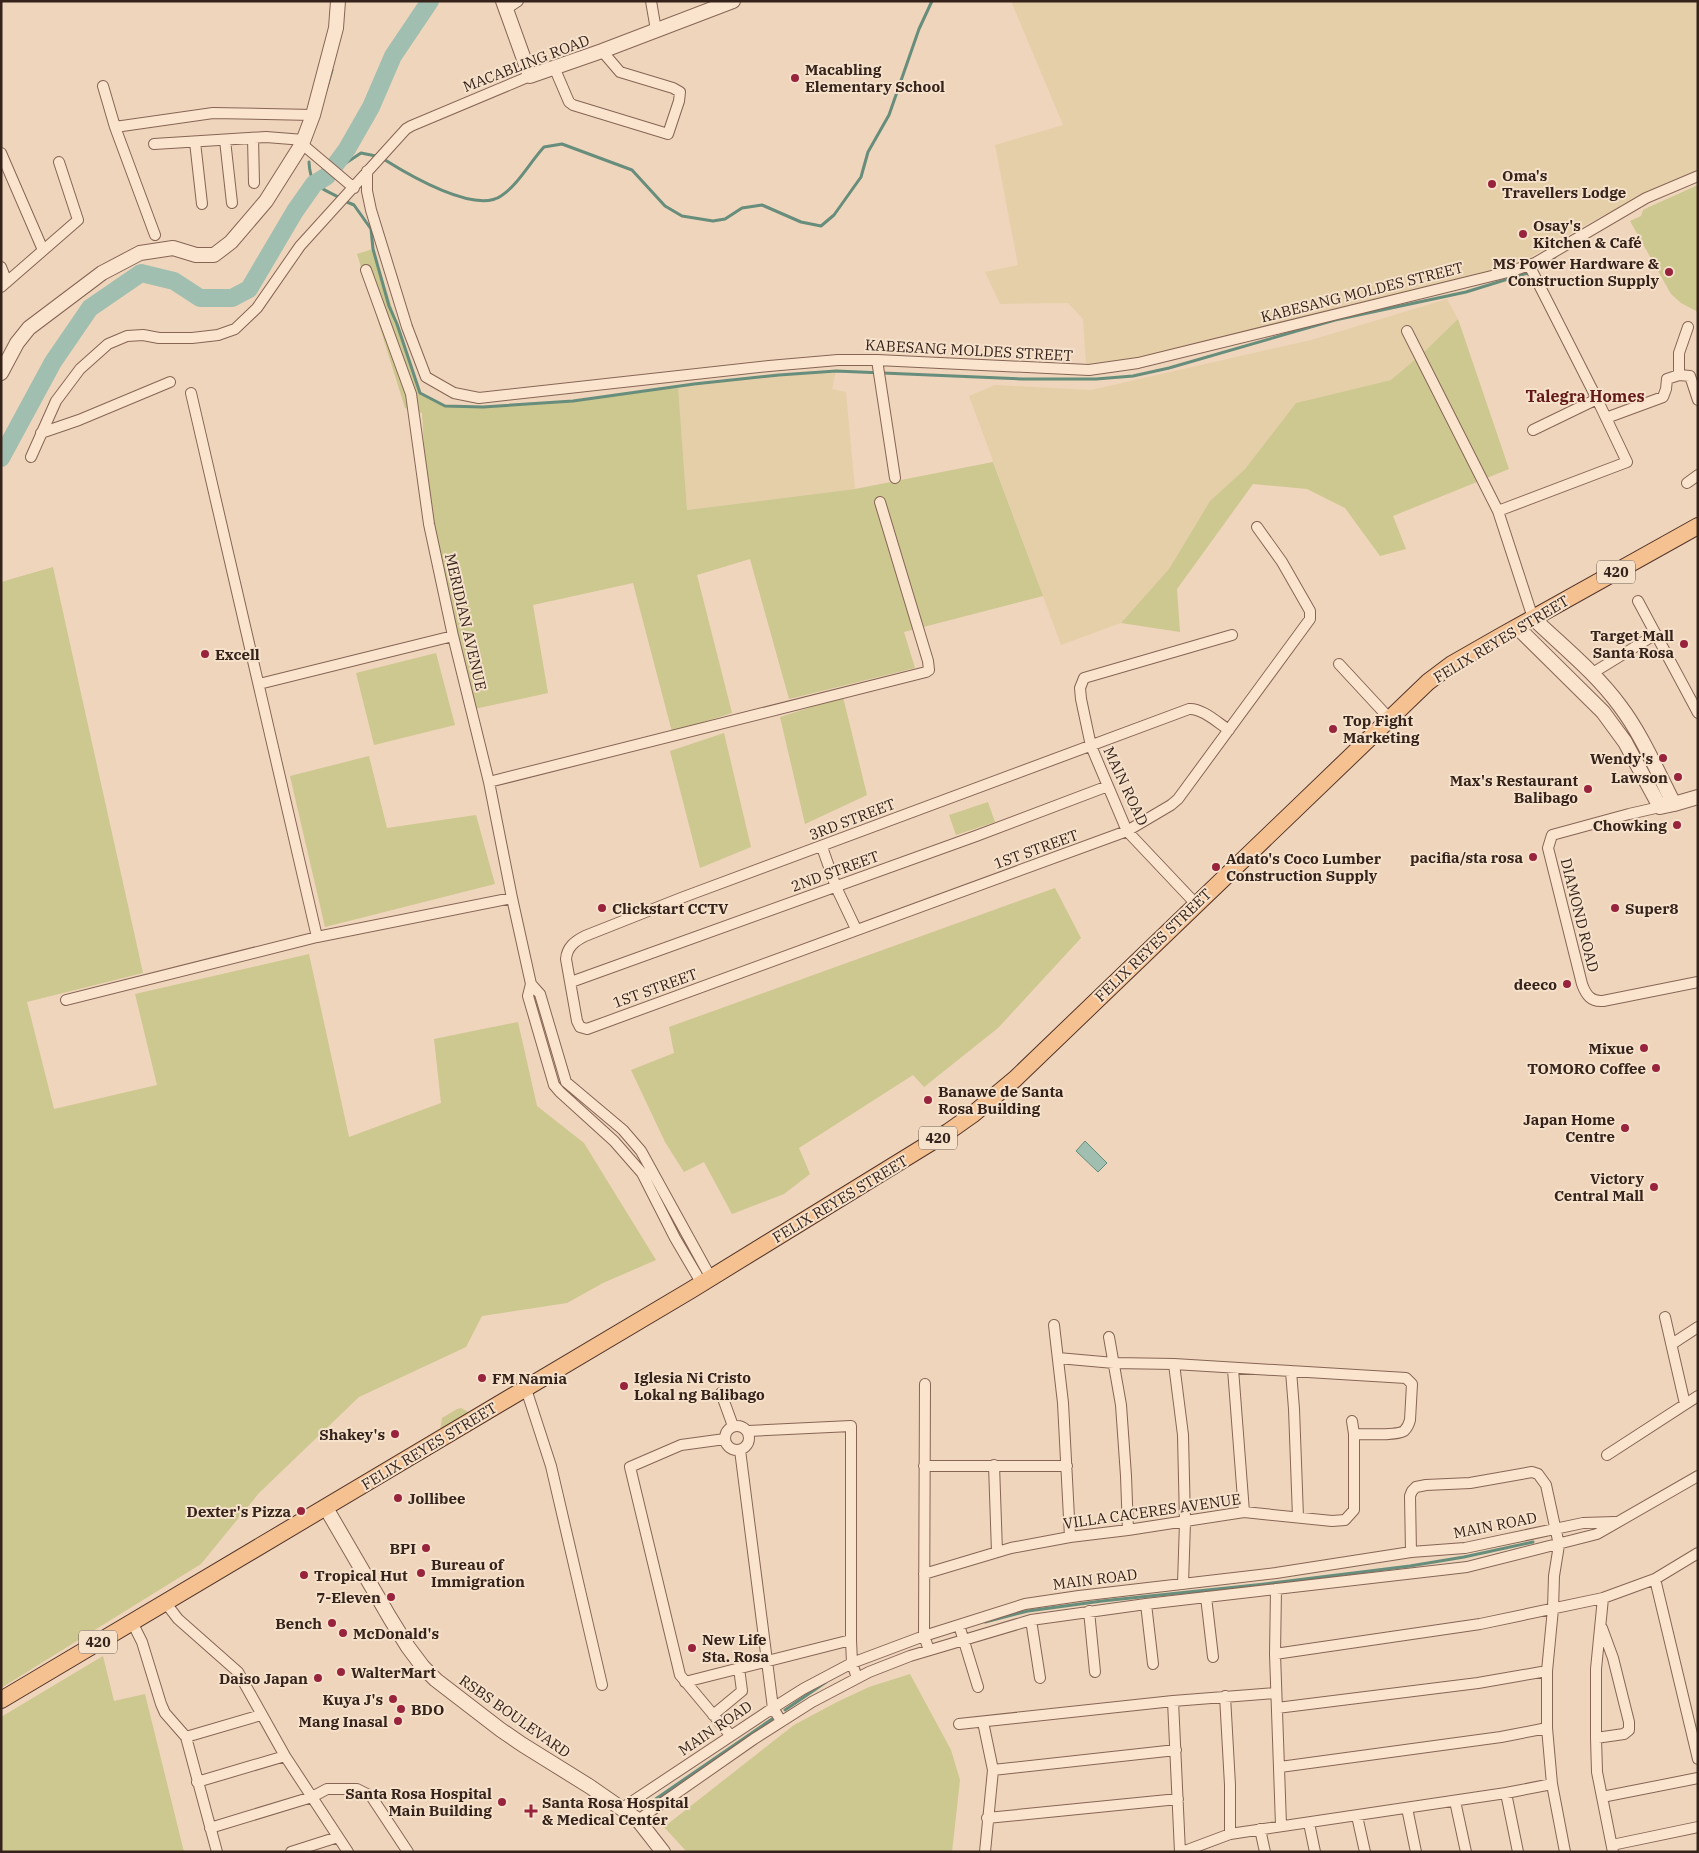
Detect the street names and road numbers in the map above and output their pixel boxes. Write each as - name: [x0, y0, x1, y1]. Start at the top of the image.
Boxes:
- street label: MACABLING ROAD: [460, 30, 592, 96]
- street label: KABESANG MOLDES STREET: [1259, 258, 1466, 326]
- street label: KABESANG MOLDES STREET: [865, 335, 1074, 365]
- street label: MERIDIAN AVENUE: [441, 551, 491, 693]
- road number: 420: [1597, 560, 1635, 584]
- street label: FELIX REYES STREET: [1430, 591, 1572, 687]
- street label: MAIN ROAD: [1099, 744, 1153, 828]
- street label: 3RD STREET: [806, 794, 898, 844]
- street label: 1ST STREET: [991, 825, 1081, 873]
- street label: 2ND STREET: [788, 846, 882, 896]
- street label: DIAMOND ROAD: [1557, 856, 1603, 974]
- street label: FELIX REYES STREET: [1091, 884, 1215, 1006]
- street label: 1ST STREET: [610, 964, 700, 1012]
- road number: 420: [919, 1126, 957, 1150]
- street label: FELIX REYES STREET: [769, 1151, 911, 1247]
- street label: FELIX REYES STREET: [358, 1398, 500, 1494]
- street label: VILLA CACERES AVENUE: [1062, 1489, 1242, 1533]
- street label: MAIN ROAD: [1452, 1508, 1538, 1542]
- street label: MAIN ROAD: [1052, 1564, 1138, 1594]
- road number: 420: [79, 1630, 117, 1654]
- street label: RSBS BOULEVARD: [456, 1670, 574, 1762]
- street label: MAIN ROAD: [674, 1696, 756, 1760]

